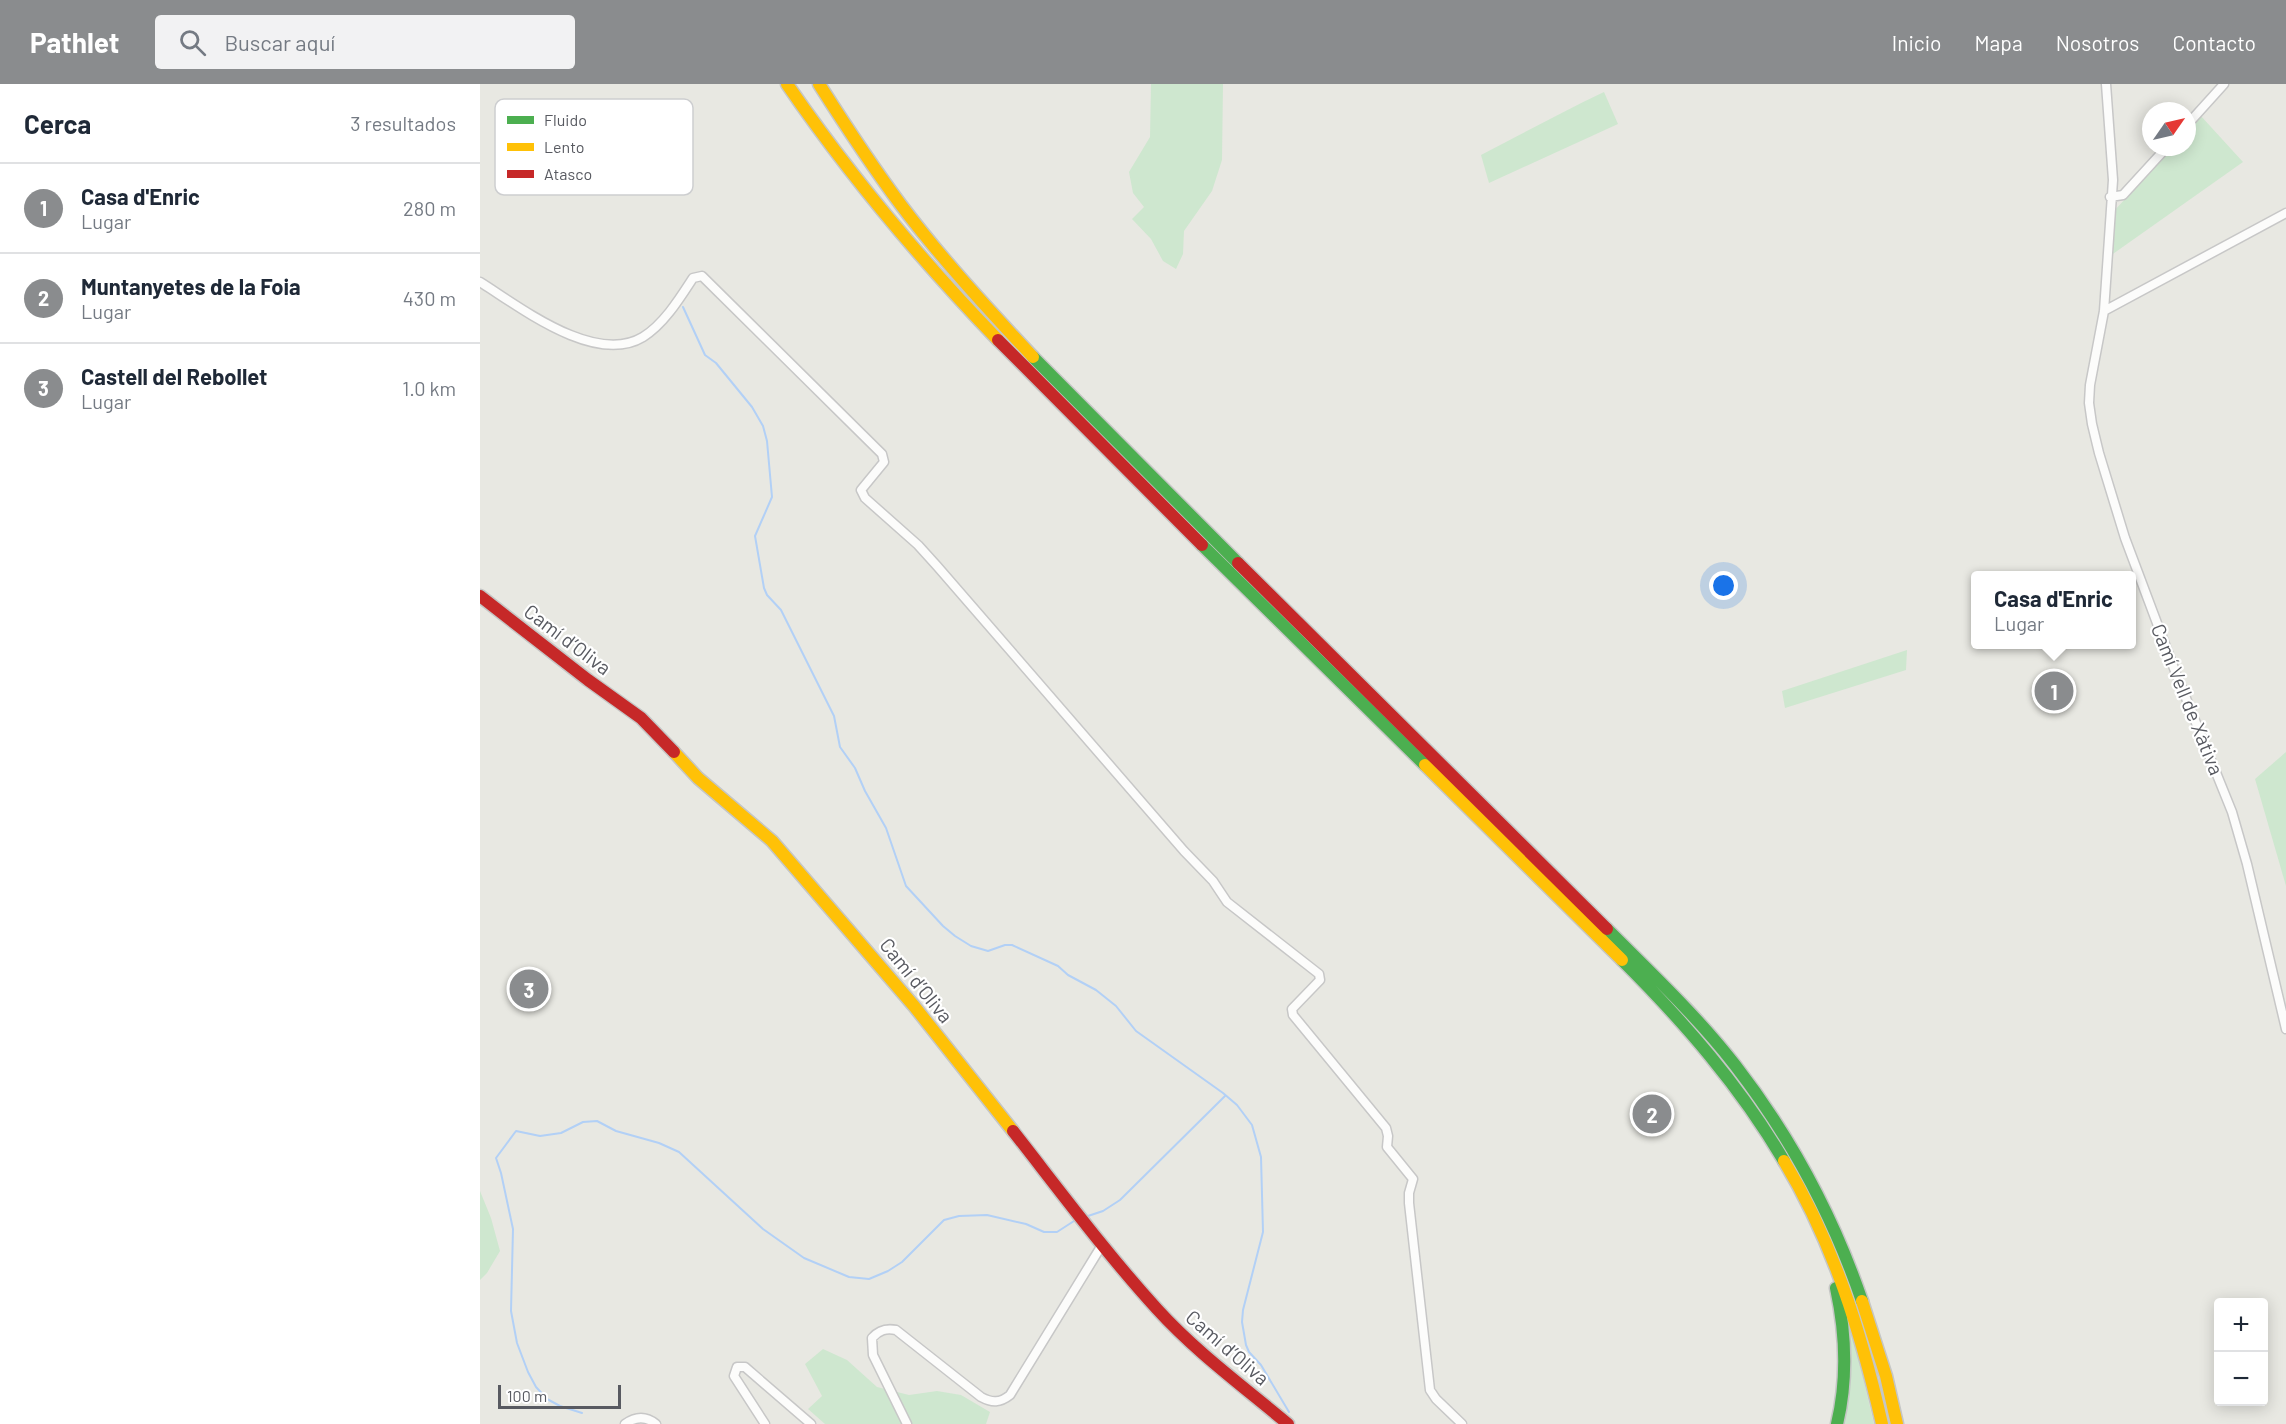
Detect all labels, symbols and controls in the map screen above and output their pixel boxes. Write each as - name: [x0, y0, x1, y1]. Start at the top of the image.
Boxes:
- search box: [155, 15, 575, 69]
- text: Pathlet: [30, 25, 119, 59]
- icon: search: [176, 26, 209, 59]
- text: Buscar aquí: [224, 29, 335, 55]
- text: Inicio: [1892, 30, 1942, 55]
- text: Mapa: [1975, 30, 2023, 55]
- text: Nosotros: [2056, 30, 2139, 55]
- text: Contacto: [2172, 30, 2256, 55]
- legend: [495, 99, 693, 195]
- north arrow: [2142, 102, 2196, 156]
- text: Cerca: [24, 108, 91, 139]
- text: Fluido: [544, 110, 587, 129]
- text: 3 resultados: [350, 111, 456, 135]
- text: Lento: [544, 137, 585, 156]
- text: Atasco: [544, 164, 592, 183]
- text: Casa d'Enric: [81, 183, 200, 209]
- text: 1: [40, 196, 47, 220]
- text: 280 m: [403, 196, 456, 220]
- text: Lugar: [81, 209, 131, 233]
- text: Muntanyetes de la Foia: [81, 273, 301, 299]
- text: 2: [38, 286, 49, 310]
- text: 430 m: [403, 286, 456, 310]
- text: Lugar: [81, 299, 131, 323]
- text: Castell del Rebollet: [81, 363, 267, 389]
- text: 3: [38, 376, 49, 400]
- text: 1.0 km: [402, 376, 456, 400]
- text: Lugar: [81, 389, 131, 413]
- your location: [1709, 571, 1738, 600]
- popup: [1971, 571, 2136, 649]
- text: Casa d'Enric: [1994, 585, 2113, 611]
- street label: Camí d’Oliva: [520, 599, 616, 679]
- text: Lugar: [1994, 611, 2044, 635]
- street label: Camí Vell de Xàtiva: [2147, 620, 2229, 778]
- pin: 1: [2034, 668, 2074, 714]
- street label: Camí d’Oliva: [875, 933, 959, 1027]
- pin: 3: [509, 966, 548, 1012]
- pin: 2: [1632, 1092, 1672, 1136]
- map controls: [2214, 1298, 2268, 1406]
- button: +: [2214, 1298, 2268, 1352]
- street label: Camí d’Oliva: [1181, 1304, 1275, 1390]
- button: −: [2214, 1352, 2268, 1406]
- scale bar: [498, 1382, 621, 1410]
- text: 100 m: [507, 1386, 547, 1405]

